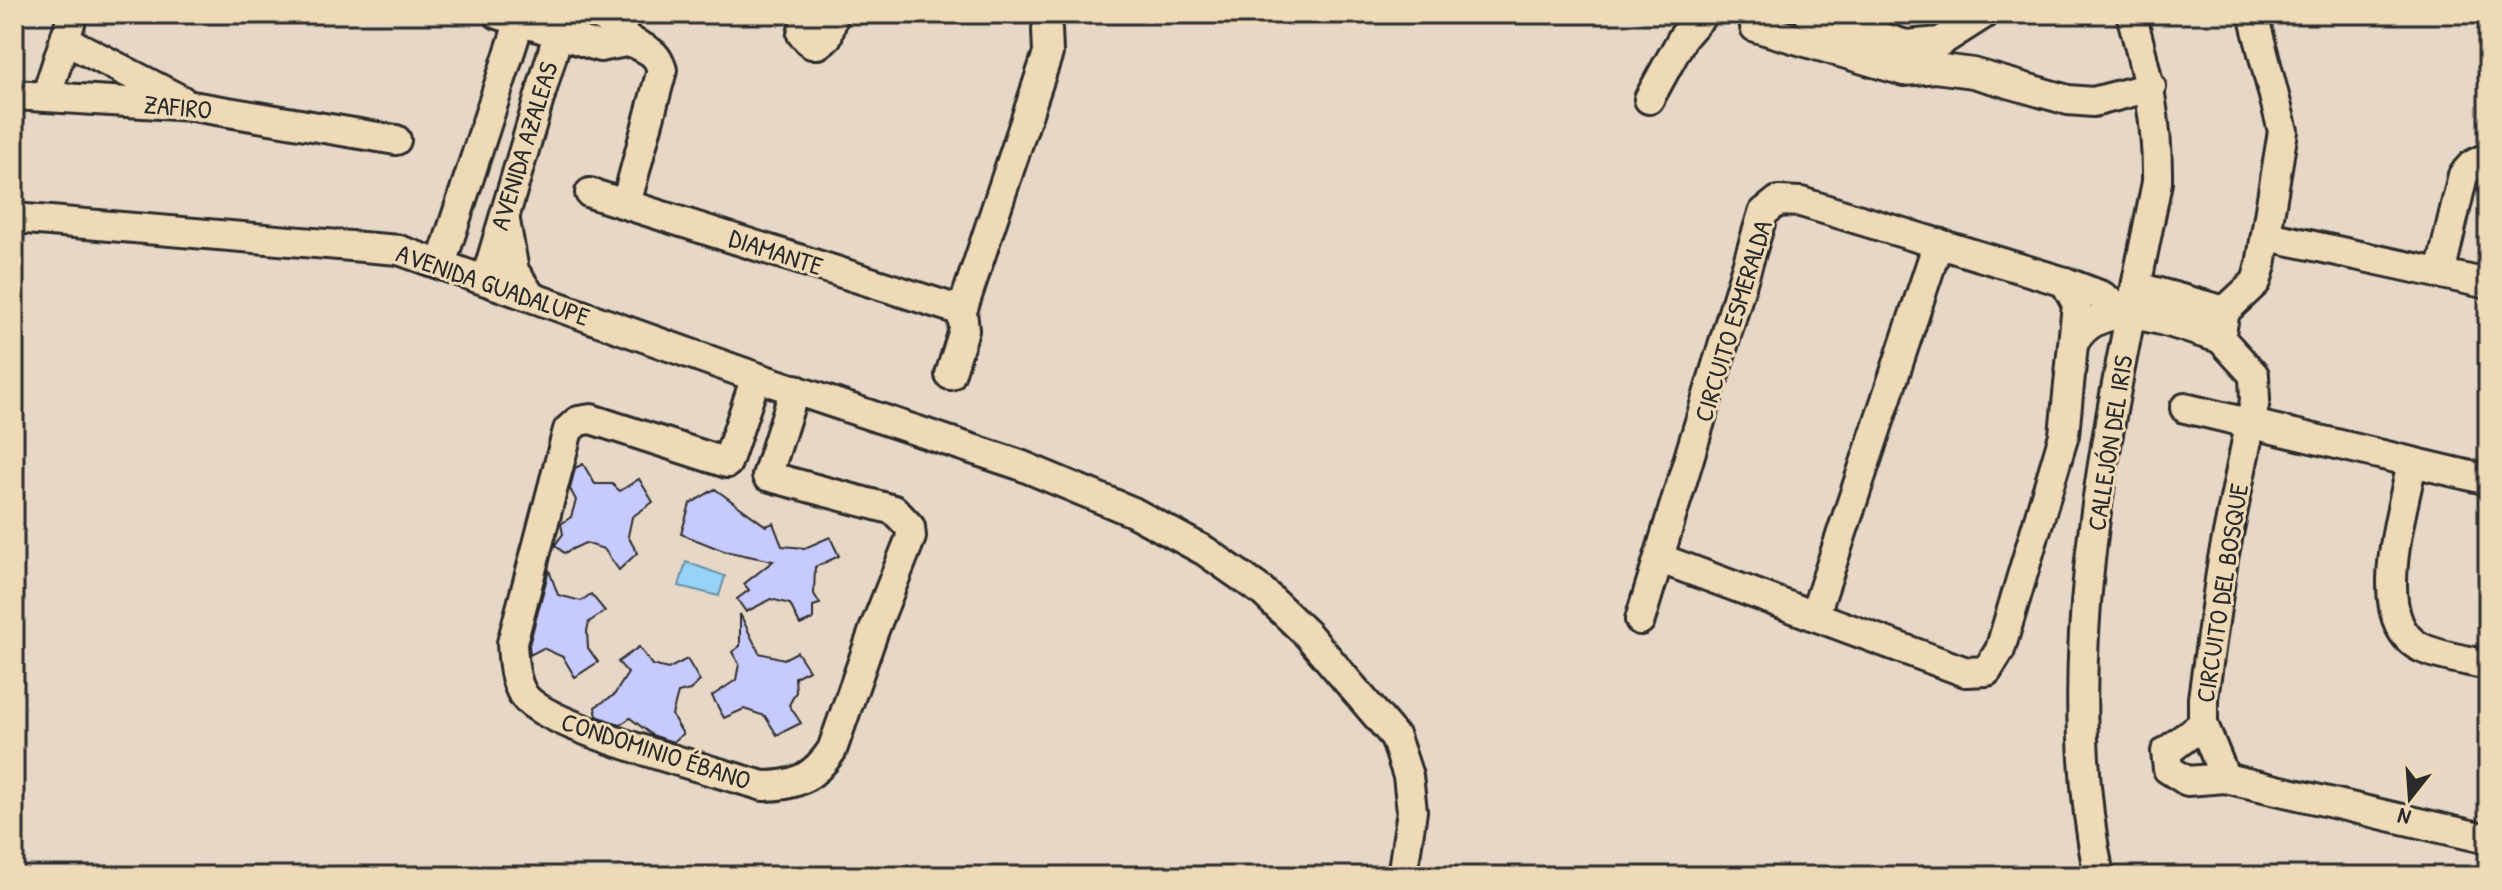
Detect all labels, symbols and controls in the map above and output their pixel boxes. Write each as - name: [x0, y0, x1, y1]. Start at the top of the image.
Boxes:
- street label: AVENIDA AZALEAS: [481, 57, 566, 234]
- street label: ZAFIRO: [143, 86, 213, 127]
- street label: CIRCUITO ESMERALDA: [1685, 215, 1780, 426]
- street label: DIAMANTE: [725, 220, 828, 283]
- street label: AVENIDA GUADALUPE: [392, 235, 595, 334]
- street label: CALLEJÓN DEL IRIS: [2078, 353, 2141, 533]
- street label: CIRCUITO DEL BOSQUE: [2187, 480, 2256, 705]
- street label: CONDOMINIO ÉBANO: [557, 703, 755, 798]
- north arrow: [2370, 758, 2450, 838]
- text: N: [2394, 801, 2414, 833]

